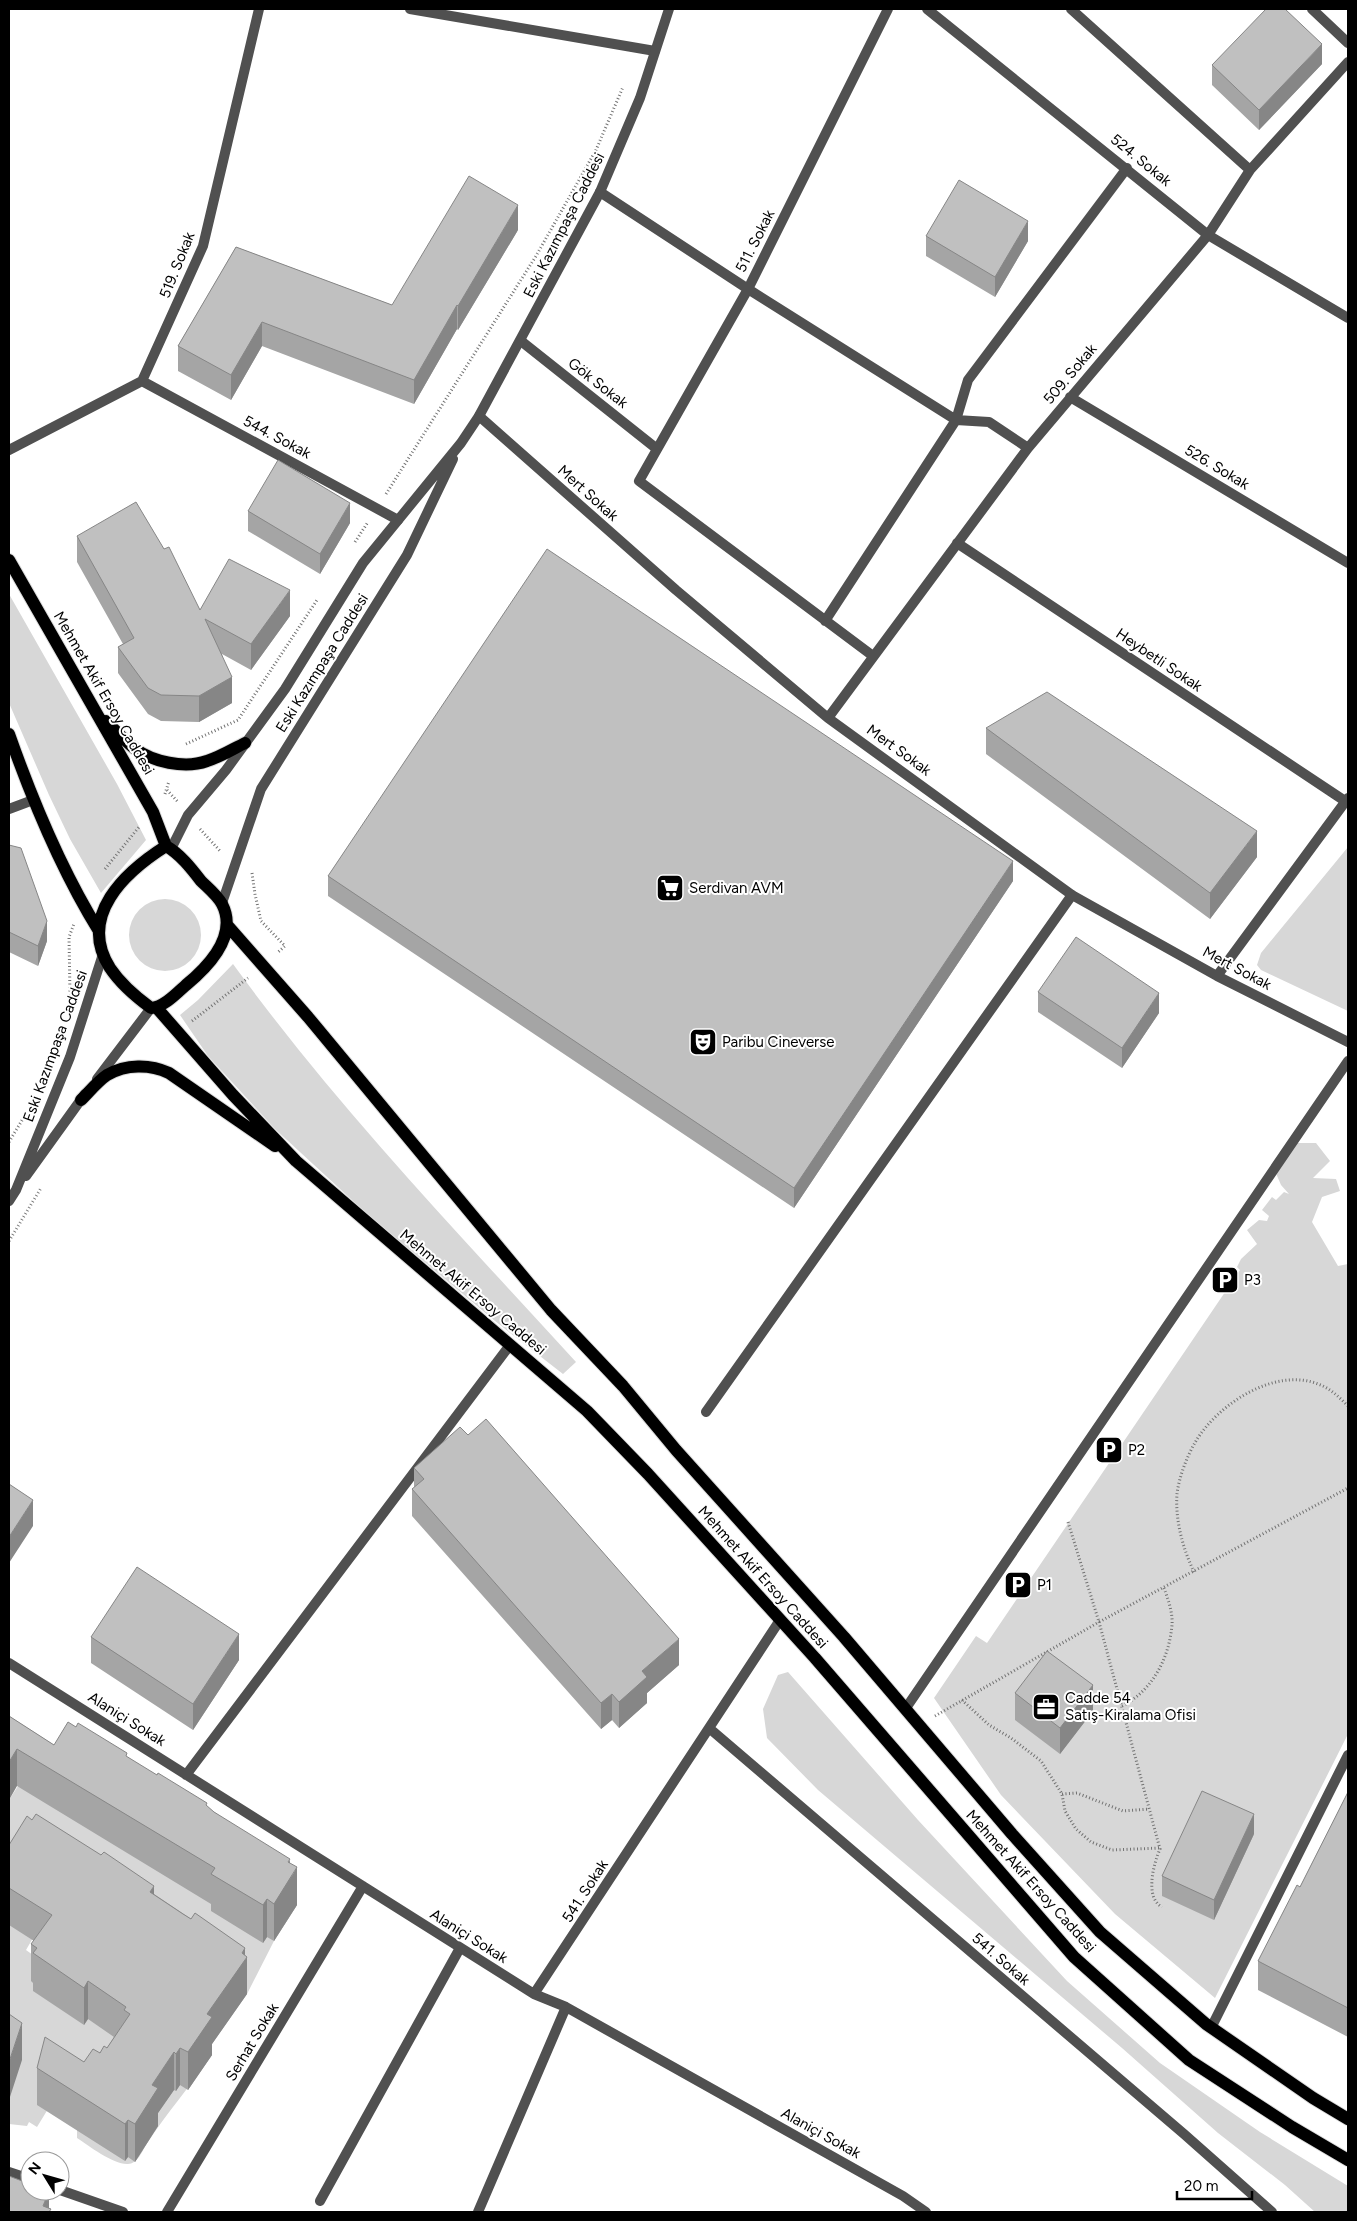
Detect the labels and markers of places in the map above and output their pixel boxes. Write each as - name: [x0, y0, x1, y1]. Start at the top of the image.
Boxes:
- supermarket icon: Serdivan AVM: [655, 873, 685, 903]
- place label: Serdivan AVM: [689, 879, 784, 897]
- theatre icon: Paribu Cineverse: [688, 1027, 718, 1057]
- place label: Paribu Cineverse: [722, 1033, 834, 1051]
- parking icon: P3: [1210, 1265, 1240, 1295]
- place label: P3: [1244, 1271, 1261, 1289]
- parking icon: P2: [1094, 1435, 1124, 1465]
- place label: P2: [1128, 1441, 1145, 1459]
- parking icon: P1: [1003, 1570, 1033, 1600]
- place label: P1: [1037, 1576, 1052, 1594]
- place label: Cadde 54 Satış-Kiralama Ofisi: [1065, 1689, 1196, 1724]
- office icon: Cadde 54 Satış-Kiralama Ofisi: [1031, 1692, 1061, 1722]

